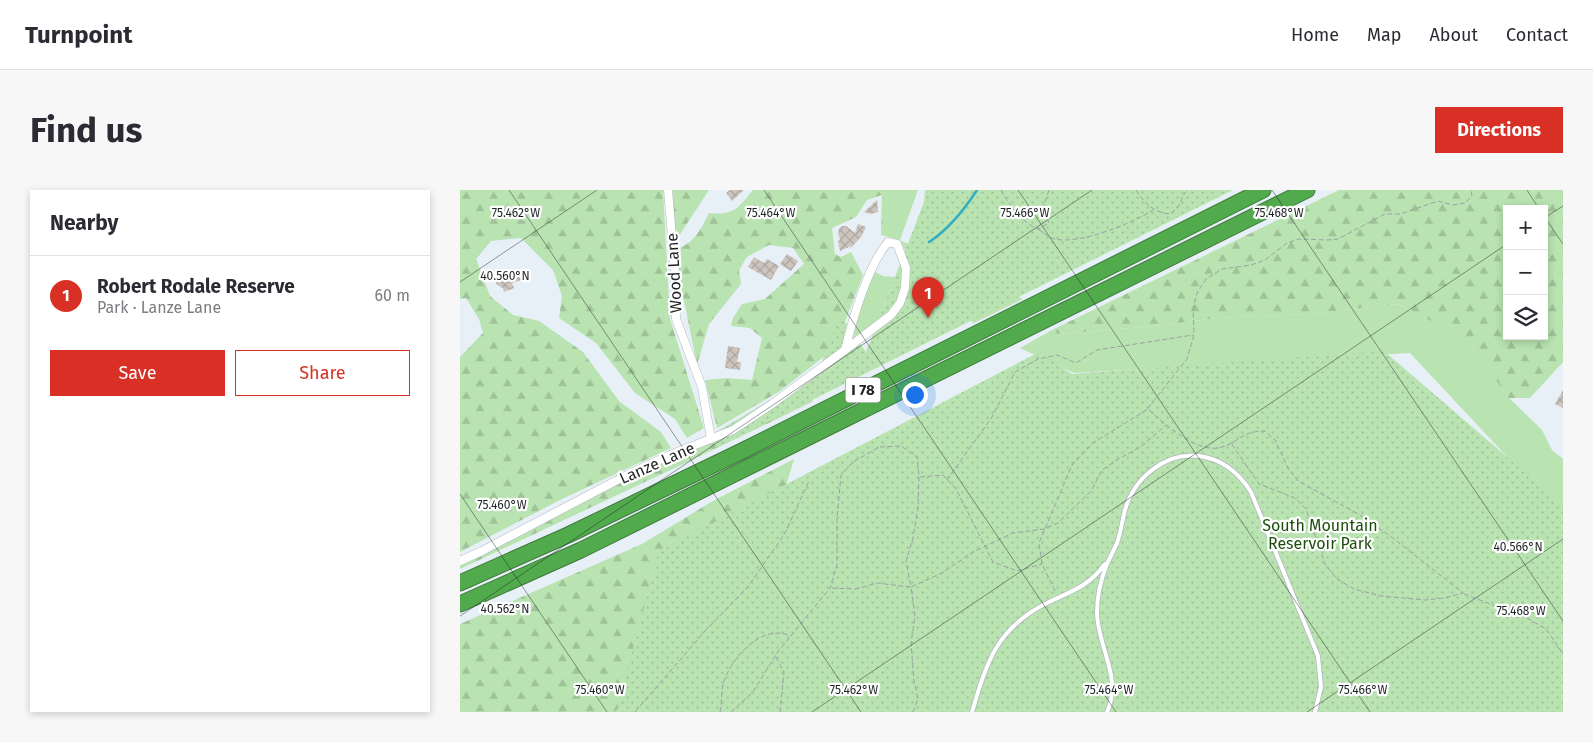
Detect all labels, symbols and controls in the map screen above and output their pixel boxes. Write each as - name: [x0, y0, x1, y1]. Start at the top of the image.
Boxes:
- text: Turnpoint: [25, 21, 132, 49]
- text: Home: [1291, 24, 1339, 46]
- text: Map: [1367, 24, 1401, 46]
- text: About: [1429, 24, 1478, 46]
- text: Contact: [1506, 24, 1568, 46]
- button: Directions: [1435, 107, 1563, 153]
- text: Find us: [30, 109, 142, 151]
- map controls: [1503, 205, 1548, 340]
- button: +: [1503, 205, 1548, 250]
- text: 75.462°W: [492, 206, 540, 220]
- text: 75.464°W: [747, 206, 796, 220]
- text: 75.466°W: [1001, 206, 1050, 220]
- text: 75.468°W: [1254, 206, 1304, 220]
- text: Nearby: [50, 210, 118, 236]
- street label: Wood Lane: [662, 232, 686, 314]
- button: −: [1503, 250, 1548, 295]
- text: 40.560°N: [480, 269, 530, 283]
- text: Robert Rodale Reserve: [97, 275, 295, 298]
- pin: 1: [912, 277, 944, 318]
- text: 1: [62, 286, 70, 305]
- text: 60 m: [375, 286, 410, 305]
- button: layers: [1503, 295, 1548, 340]
- text: Park · Lanze Lane: [97, 298, 221, 317]
- button: Save: [50, 350, 225, 396]
- button: Share: [235, 350, 410, 396]
- road number: I 78: [846, 378, 880, 402]
- your location: [902, 382, 928, 408]
- street label: Lanze Lane: [616, 438, 698, 488]
- text: 75.460°W: [477, 498, 527, 512]
- park label: South Mountain Reservoir Park: [1262, 516, 1378, 553]
- text: 40.566°N: [1493, 540, 1543, 554]
- text: 40.562°N: [481, 602, 529, 616]
- text: 75.468°W: [1496, 604, 1546, 618]
- text: 75.460°W: [575, 683, 625, 697]
- text: 75.462°W: [830, 683, 878, 697]
- text: 75.464°W: [1085, 683, 1134, 697]
- text: 75.466°W: [1339, 683, 1388, 697]

